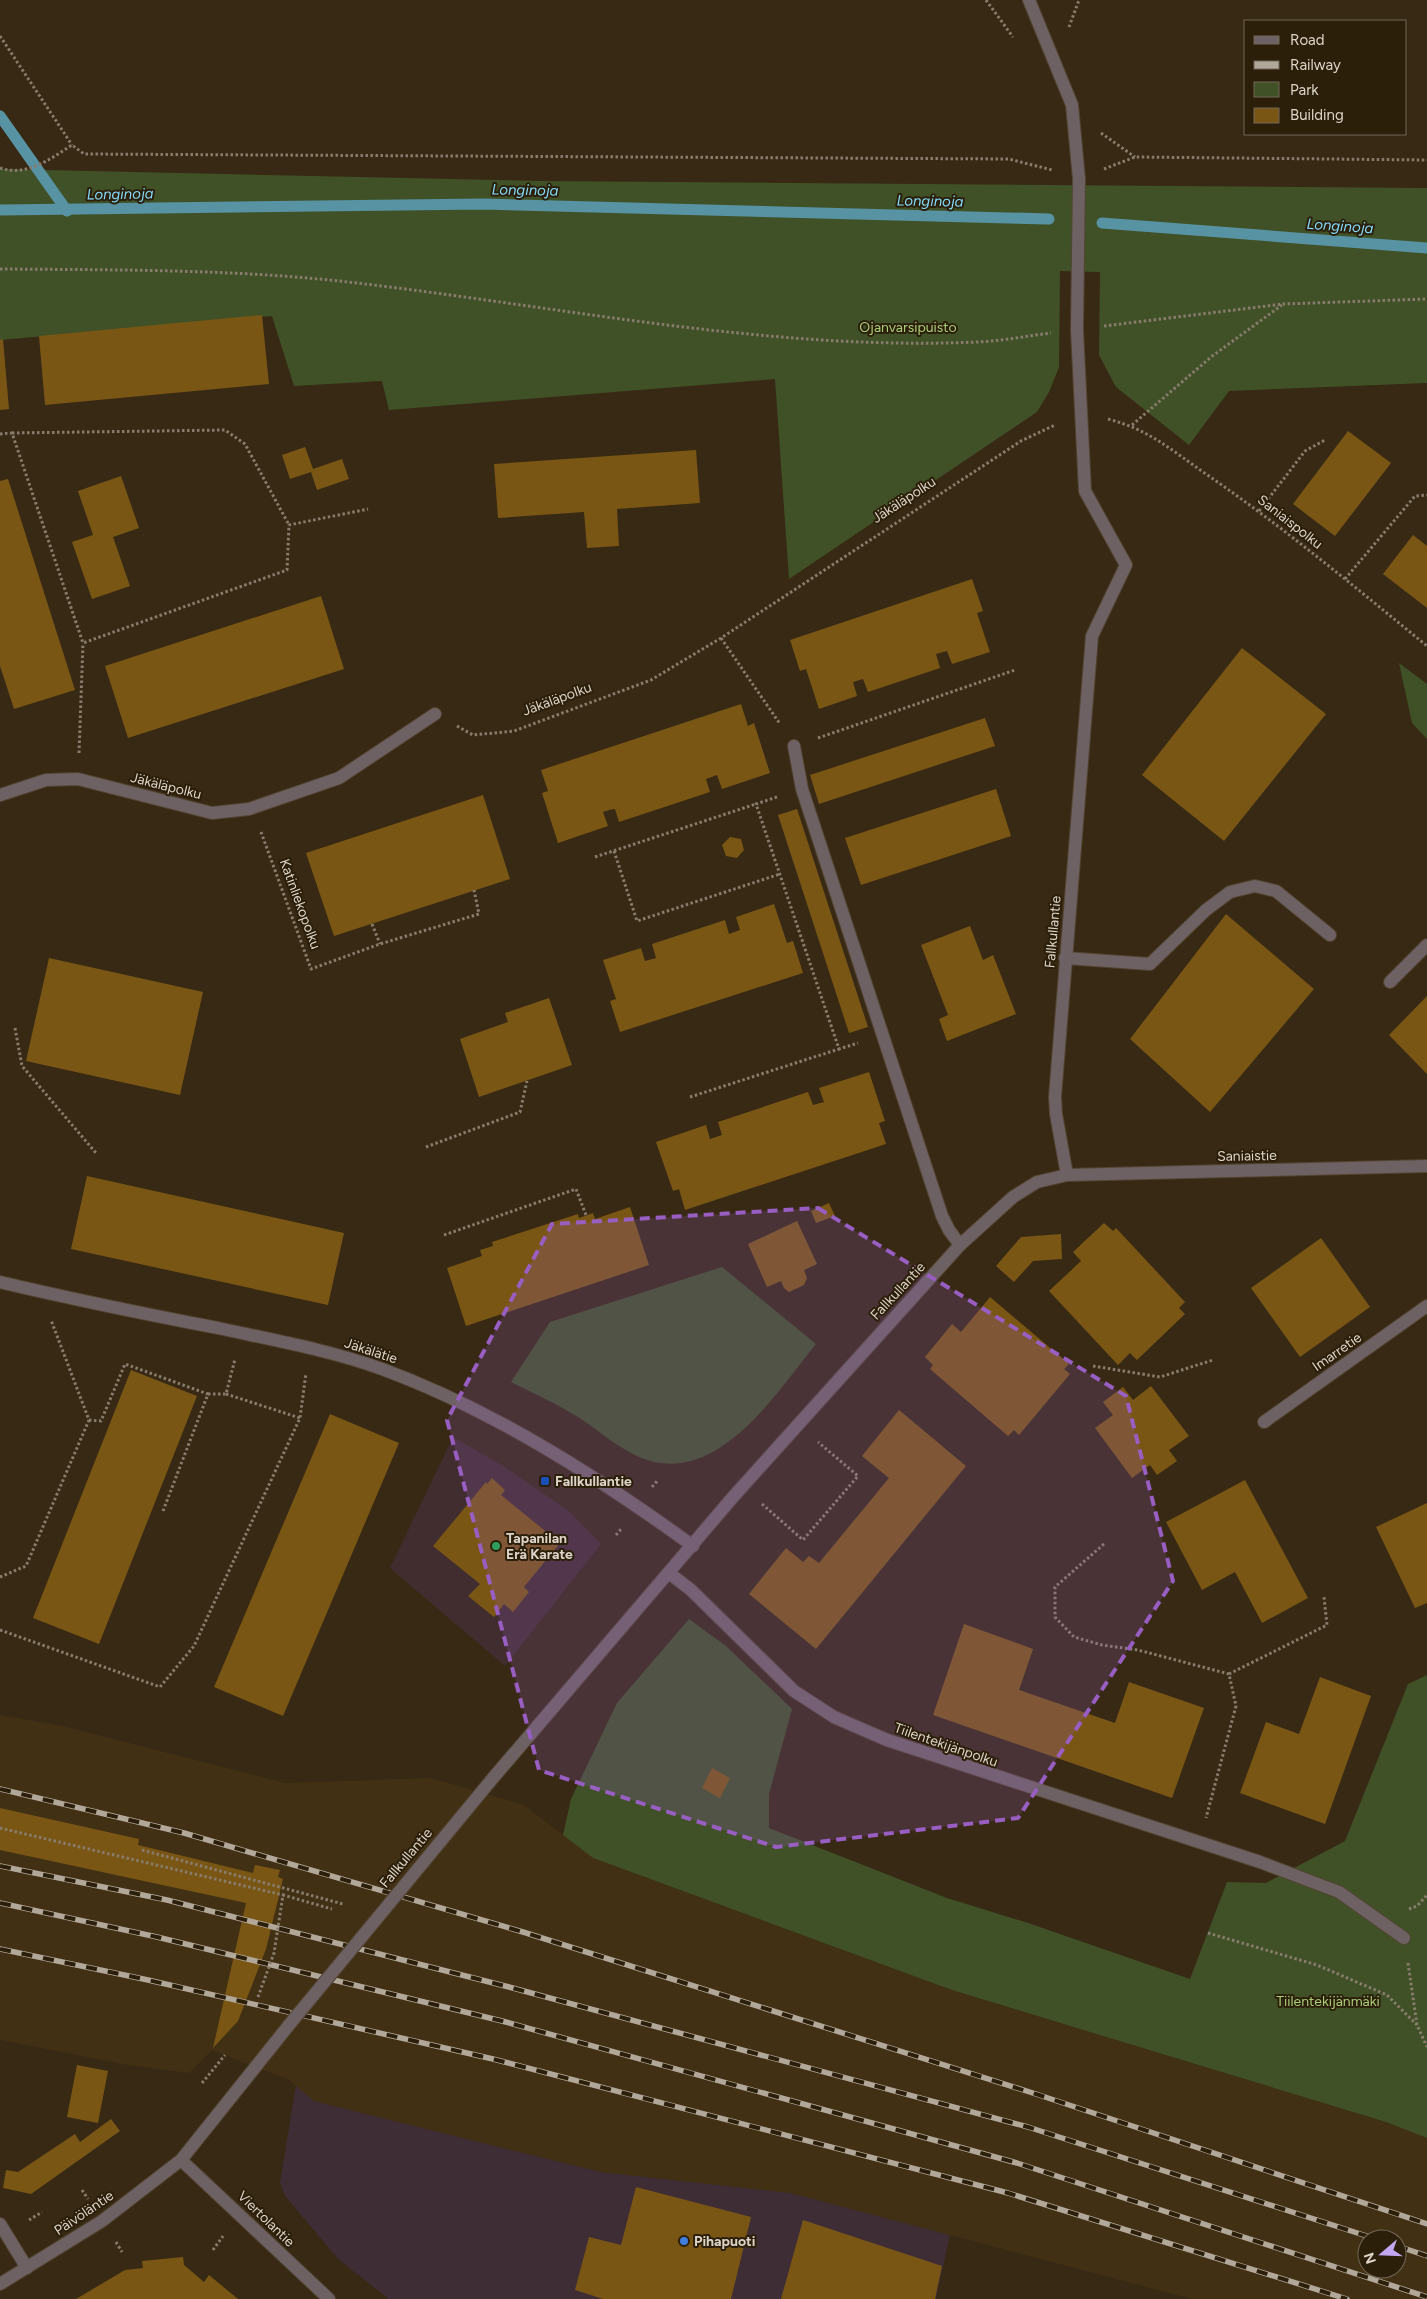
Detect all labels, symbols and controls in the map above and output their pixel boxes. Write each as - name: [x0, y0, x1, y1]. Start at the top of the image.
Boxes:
- legend: [1244, 20, 1407, 135]
- text: Road: [1290, 31, 1325, 49]
- text: Railway: [1290, 56, 1341, 74]
- text: Park: [1290, 81, 1319, 99]
- text: Building: [1290, 106, 1344, 124]
- water label: Longinoja: [491, 180, 559, 200]
- water label: Longinoja: [86, 184, 154, 204]
- water label: Longinoja: [896, 191, 964, 211]
- water label: Longinoja: [1306, 215, 1374, 237]
- park label: Ojanvarsipuisto: [859, 319, 957, 336]
- street label: Jäkäläpolku: [869, 473, 939, 527]
- street label: Saniaispolku: [1254, 491, 1326, 553]
- street label: Jäkäläpolku: [520, 679, 594, 719]
- street label: Jäkäläpolku: [129, 769, 203, 803]
- street label: Katinliekopolku: [276, 857, 324, 951]
- street label: Fallkullantie: [1041, 895, 1065, 969]
- street label: Saniaistie: [1217, 1147, 1277, 1165]
- street label: Fallkullantie: [867, 1258, 929, 1323]
- street label: Imarretie: [1309, 1329, 1365, 1375]
- street label: Jäkälätie: [342, 1334, 400, 1368]
- place label: Fallkullantie: [555, 1473, 632, 1490]
- marker: Fallkullantie: [539, 1475, 551, 1487]
- place label: Tapanilan Erä Karate: [506, 1530, 573, 1563]
- marker: Tapanilan Erä Karate: [490, 1540, 502, 1552]
- street label: Tiilentekijänpolku: [892, 1719, 1000, 1771]
- street label: Fallkullantie: [376, 1824, 436, 1891]
- park label: Tiilentekijänmäki: [1276, 1993, 1380, 2010]
- street label: Päivöläntie: [51, 2187, 117, 2239]
- street label: Viertolantie: [234, 2188, 298, 2251]
- north arrow: [1357, 2229, 1407, 2279]
- place label: Pihapuoti: [694, 2233, 755, 2250]
- marker: Pihapuoti: [678, 2235, 690, 2247]
- text: N: [1360, 2250, 1380, 2266]

